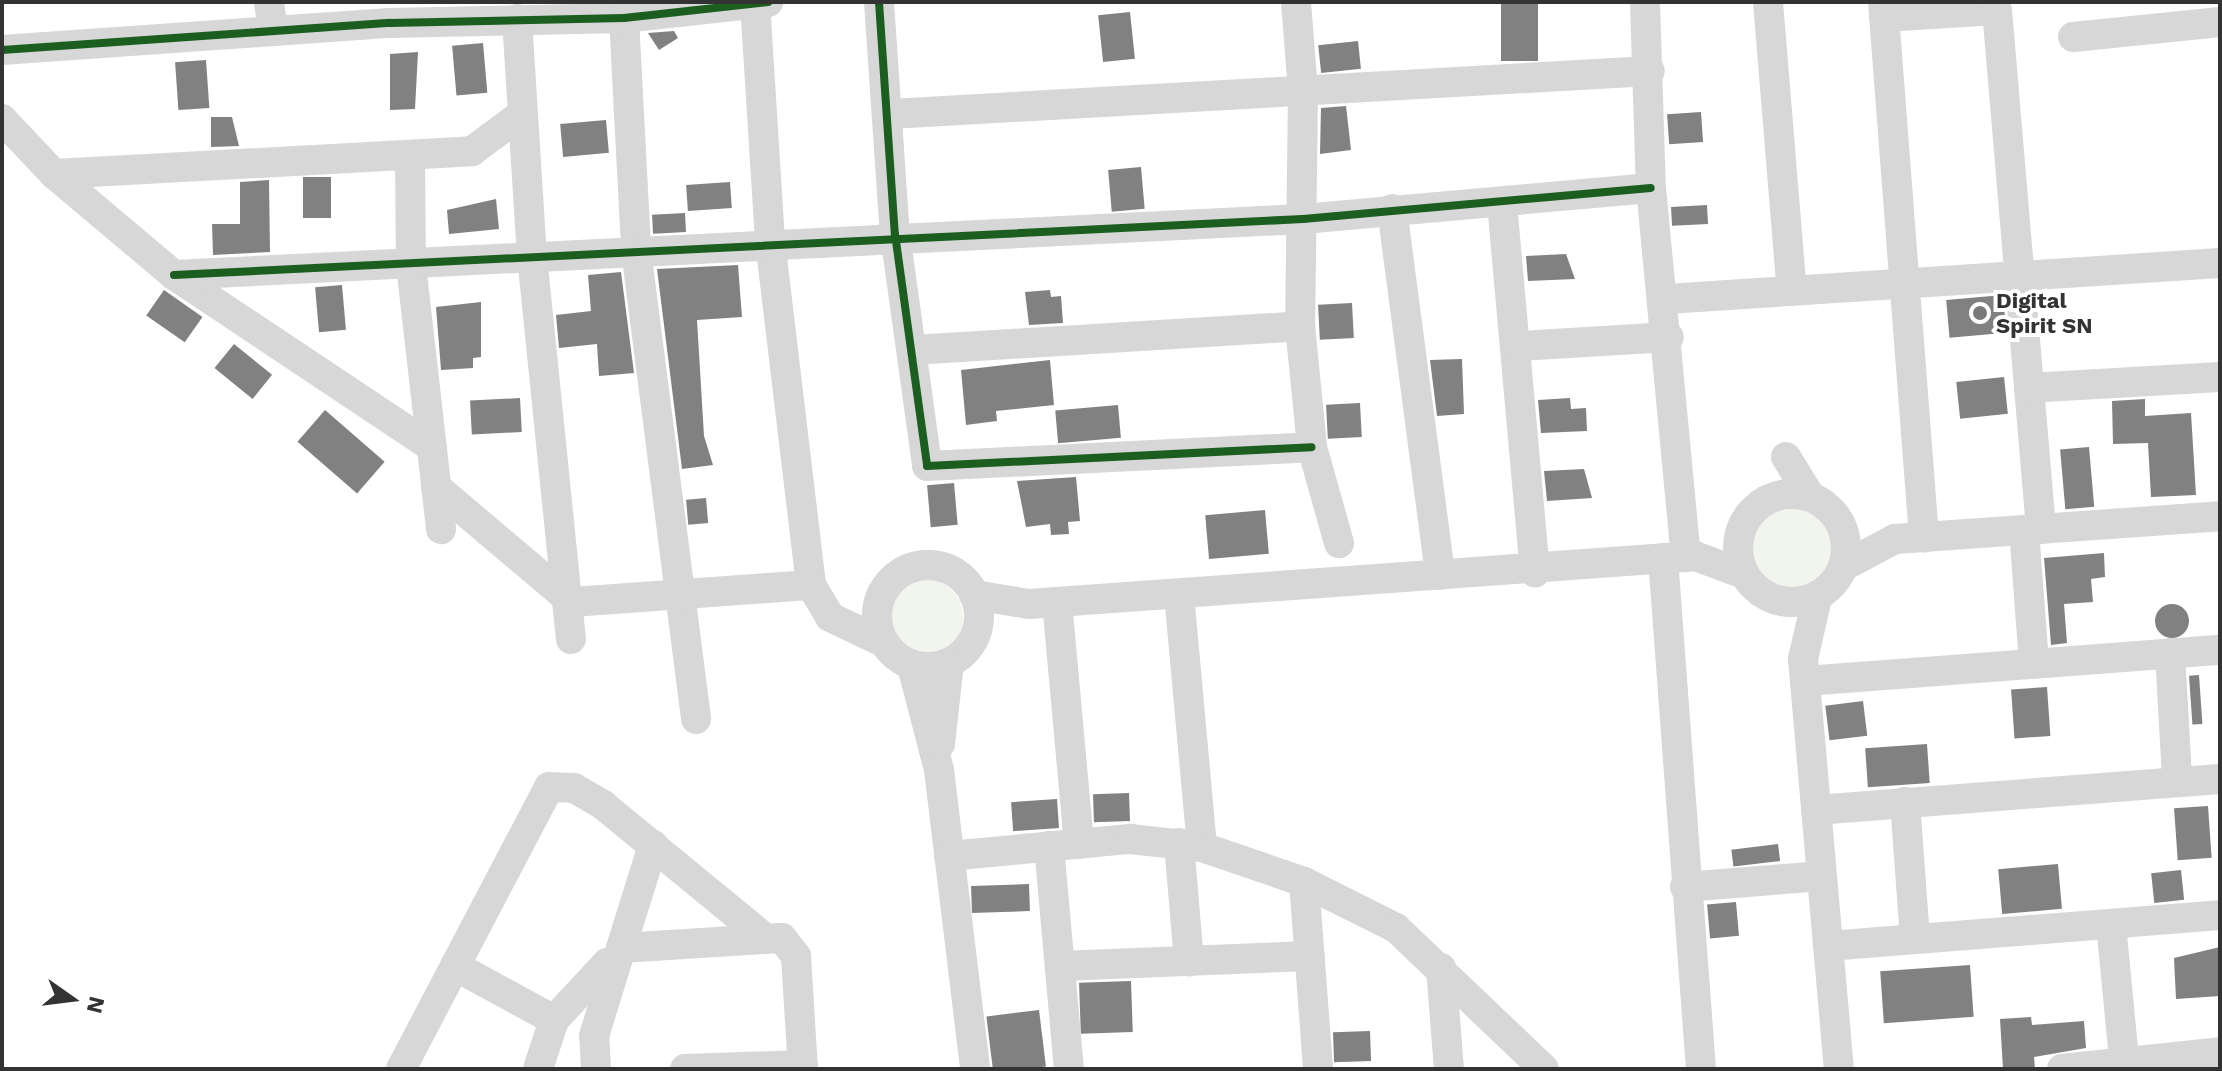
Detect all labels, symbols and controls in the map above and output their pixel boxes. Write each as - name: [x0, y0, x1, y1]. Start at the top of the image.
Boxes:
- place label: Digital Spirit SN: [1996, 287, 2093, 338]
- marker: Digital Spirit SN: [1971, 304, 1989, 322]
- north arrow: [32, 959, 112, 1039]
- text: N: [82, 994, 110, 1016]

